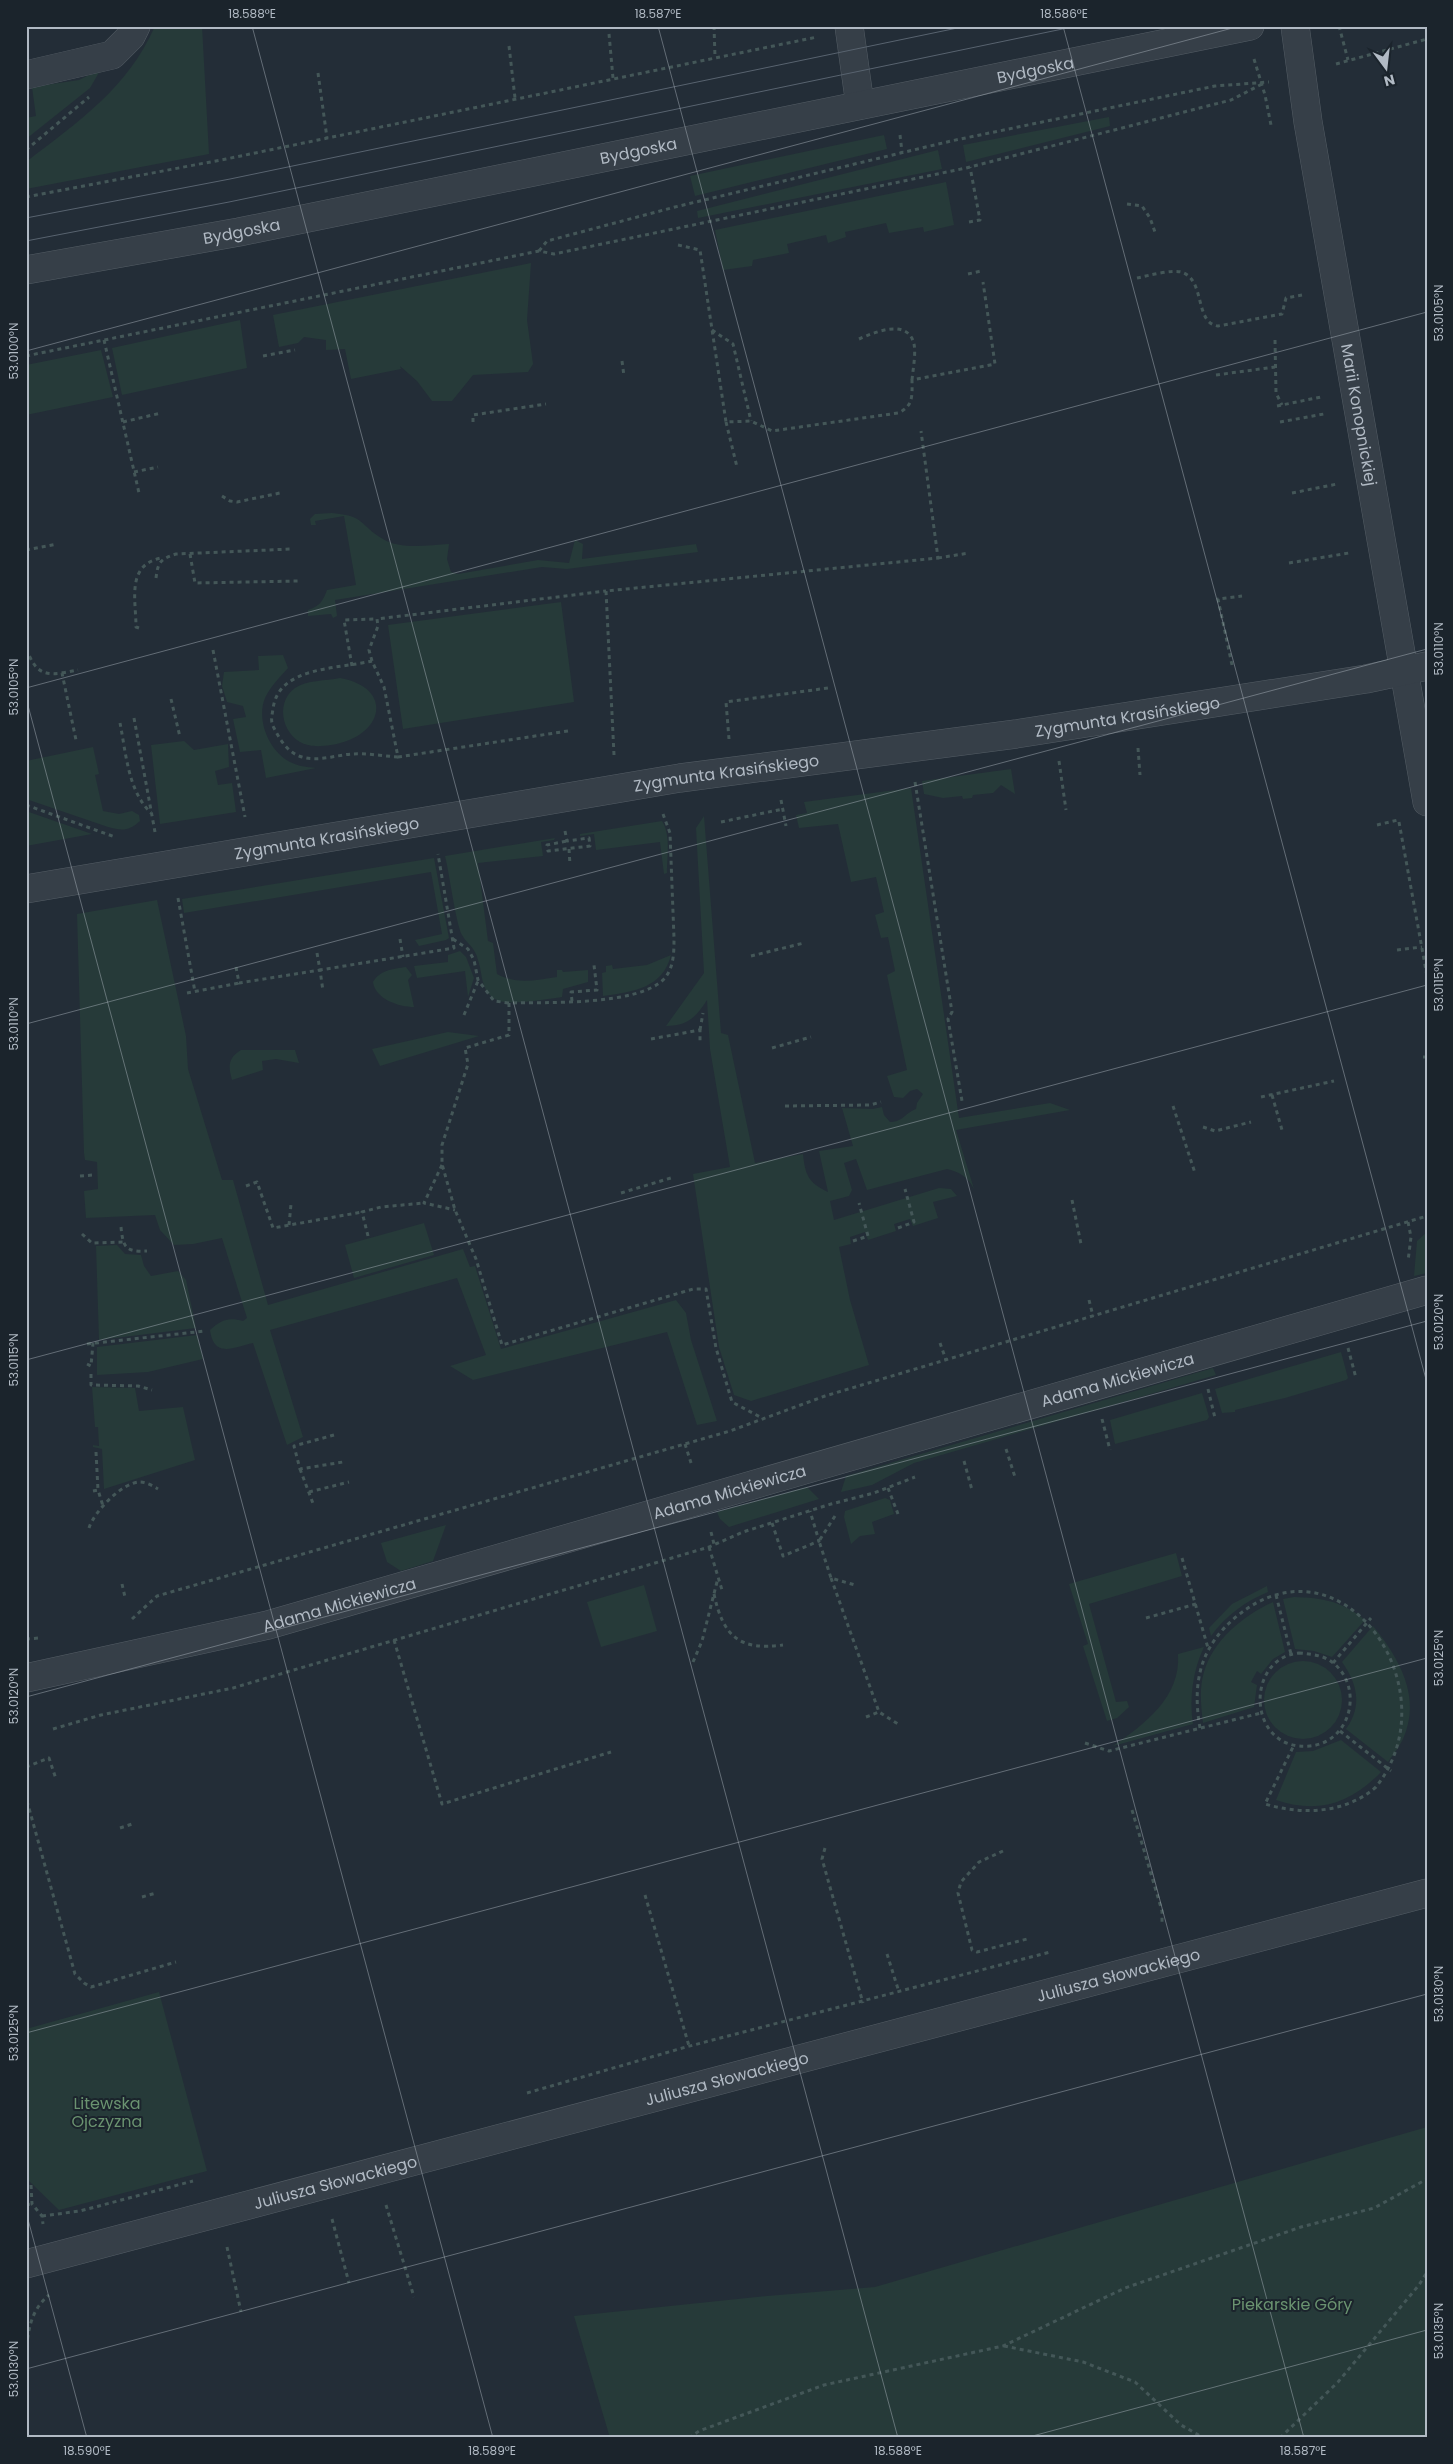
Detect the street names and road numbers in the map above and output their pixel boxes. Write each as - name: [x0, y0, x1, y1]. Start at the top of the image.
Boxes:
- street label: Bydgoska: [995, 51, 1076, 89]
- street label: Bydgoska: [598, 132, 679, 170]
- street label: Bydgoska: [201, 213, 282, 250]
- street label: Marii Konopnickiej: [1335, 342, 1382, 488]
- street label: Zygmunta Krasińskiego: [1033, 691, 1222, 743]
- street label: Zygmunta Krasińskiego: [632, 749, 820, 798]
- street label: Zygmunta Krasińskiego: [233, 811, 421, 865]
- street label: Adama Mickiewicza: [1038, 1347, 1197, 1413]
- street label: Adama Mickiewicza: [650, 1459, 809, 1525]
- street label: Adama Mickiewicza: [260, 1572, 419, 1638]
- street label: Juliusza Słowackiego: [1034, 1943, 1203, 2008]
- street label: Juliusza Słowackiego: [643, 2046, 811, 2112]
- street label: Juliusza Słowackiego: [251, 2150, 420, 2215]

